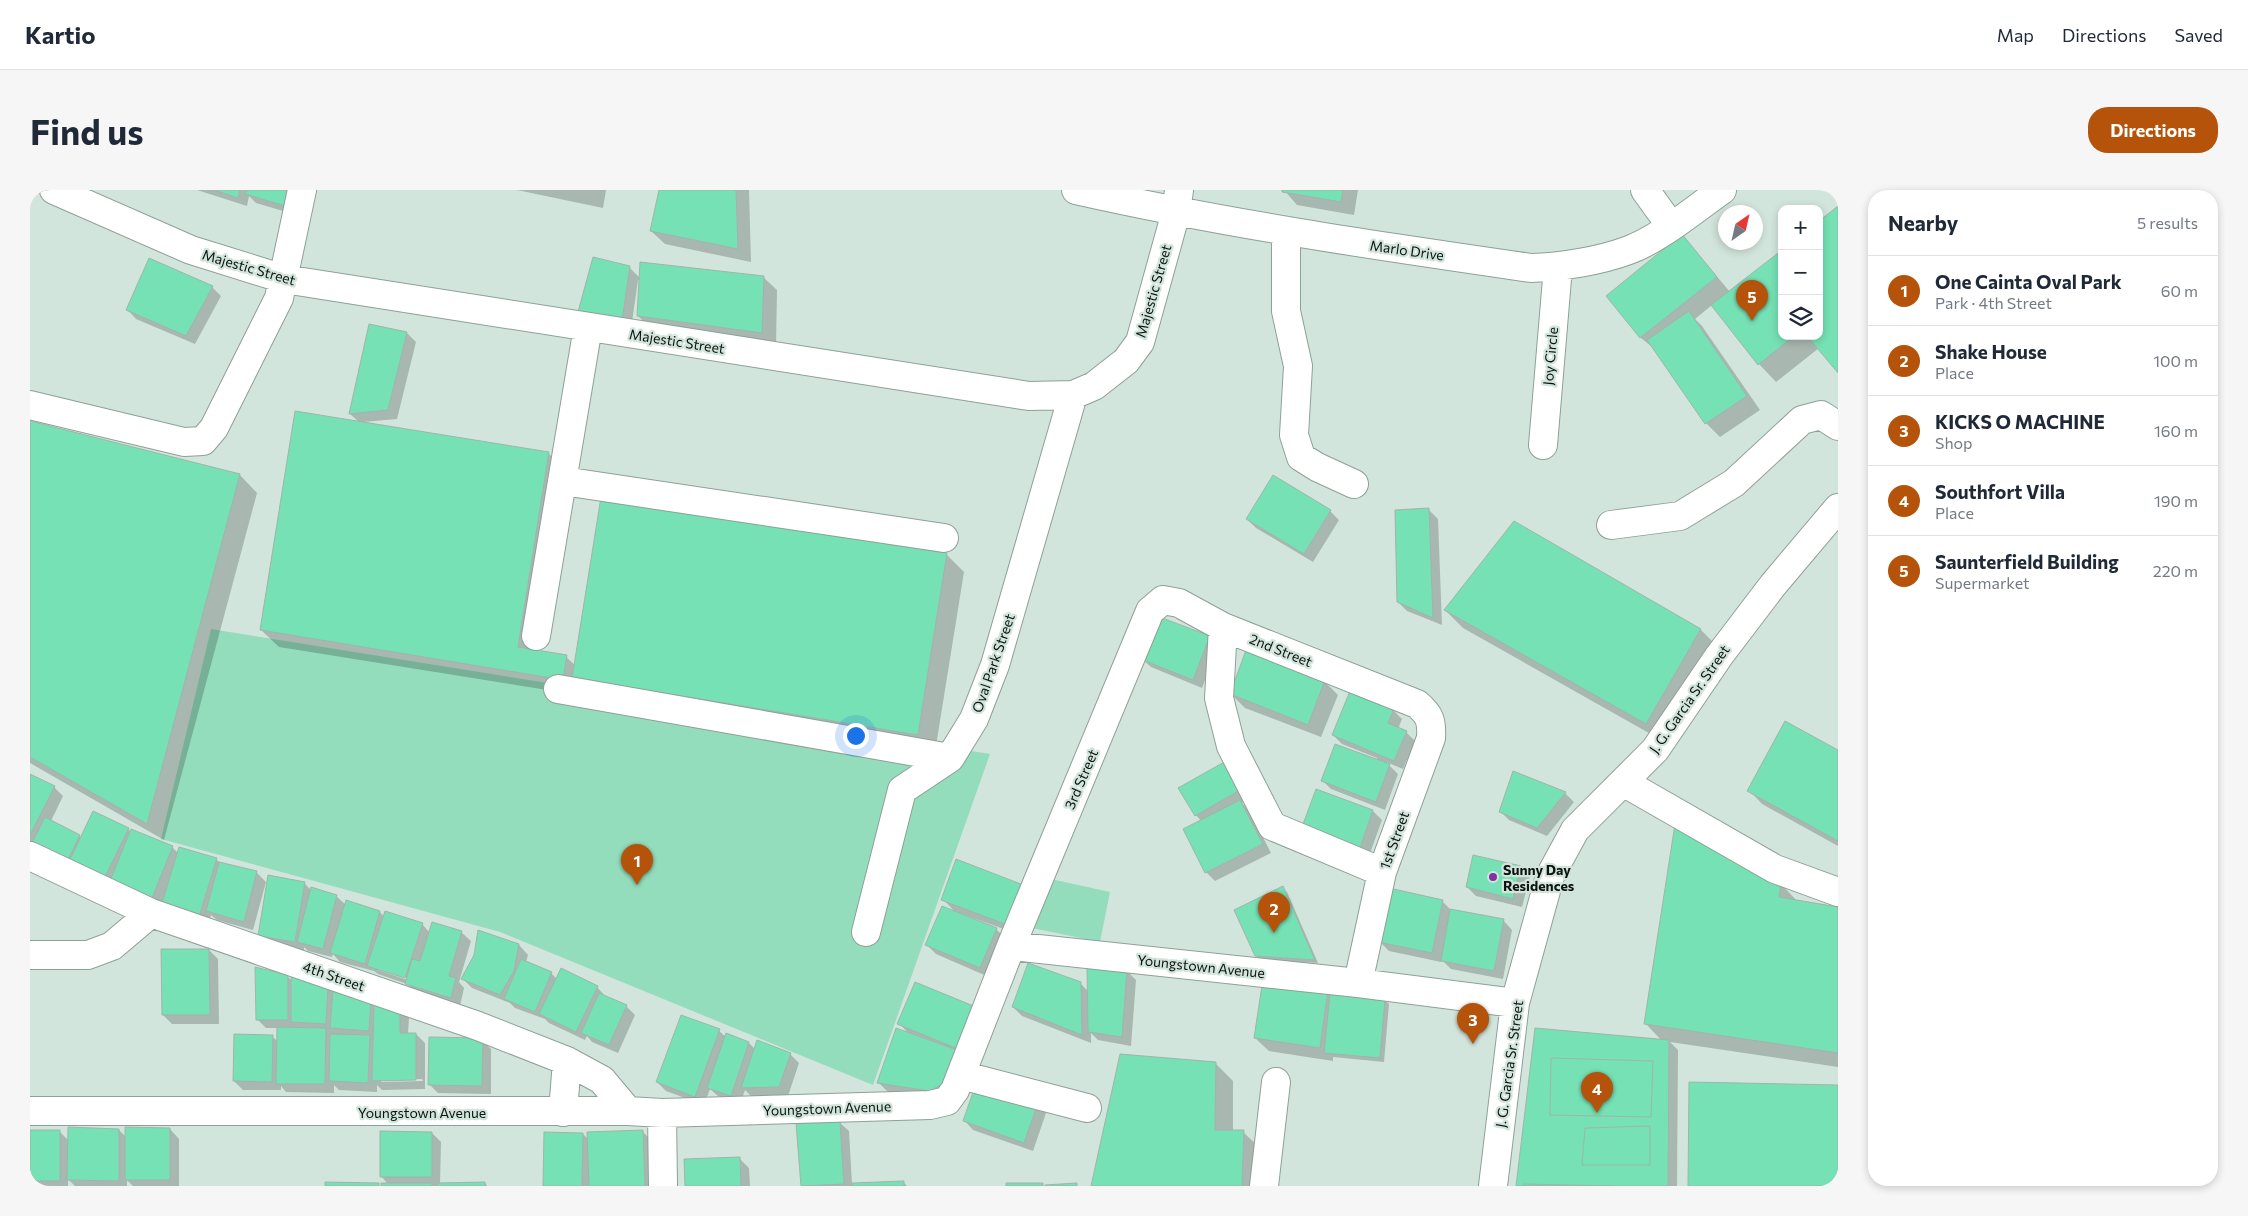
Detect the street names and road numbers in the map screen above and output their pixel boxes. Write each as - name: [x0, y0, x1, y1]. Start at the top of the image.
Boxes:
- street label: Marlo Drive: [1369, 236, 1445, 264]
- street label: Majestic Street: [1132, 242, 1175, 340]
- street label: Majestic Street: [200, 246, 298, 289]
- street label: Majestic Street: [628, 325, 726, 357]
- street label: Joy Circle: [1539, 326, 1561, 386]
- street label: Oval Park Street: [968, 611, 1018, 715]
- street label: 2nd Street: [1247, 630, 1315, 670]
- street label: J. G. Garcia Sr. Street: [1645, 641, 1733, 756]
- street label: 3rd Street: [1061, 746, 1101, 812]
- street label: 1st Street: [1376, 809, 1412, 871]
- street label: Youngstown Avenue: [1136, 951, 1266, 981]
- street label: 4th Street: [301, 957, 367, 995]
- street label: J. G. Garcia Sr. Street: [1492, 999, 1526, 1129]
- street label: Youngstown Avenue: [763, 1097, 891, 1119]
- street label: Youngstown Avenue: [358, 1104, 486, 1121]

